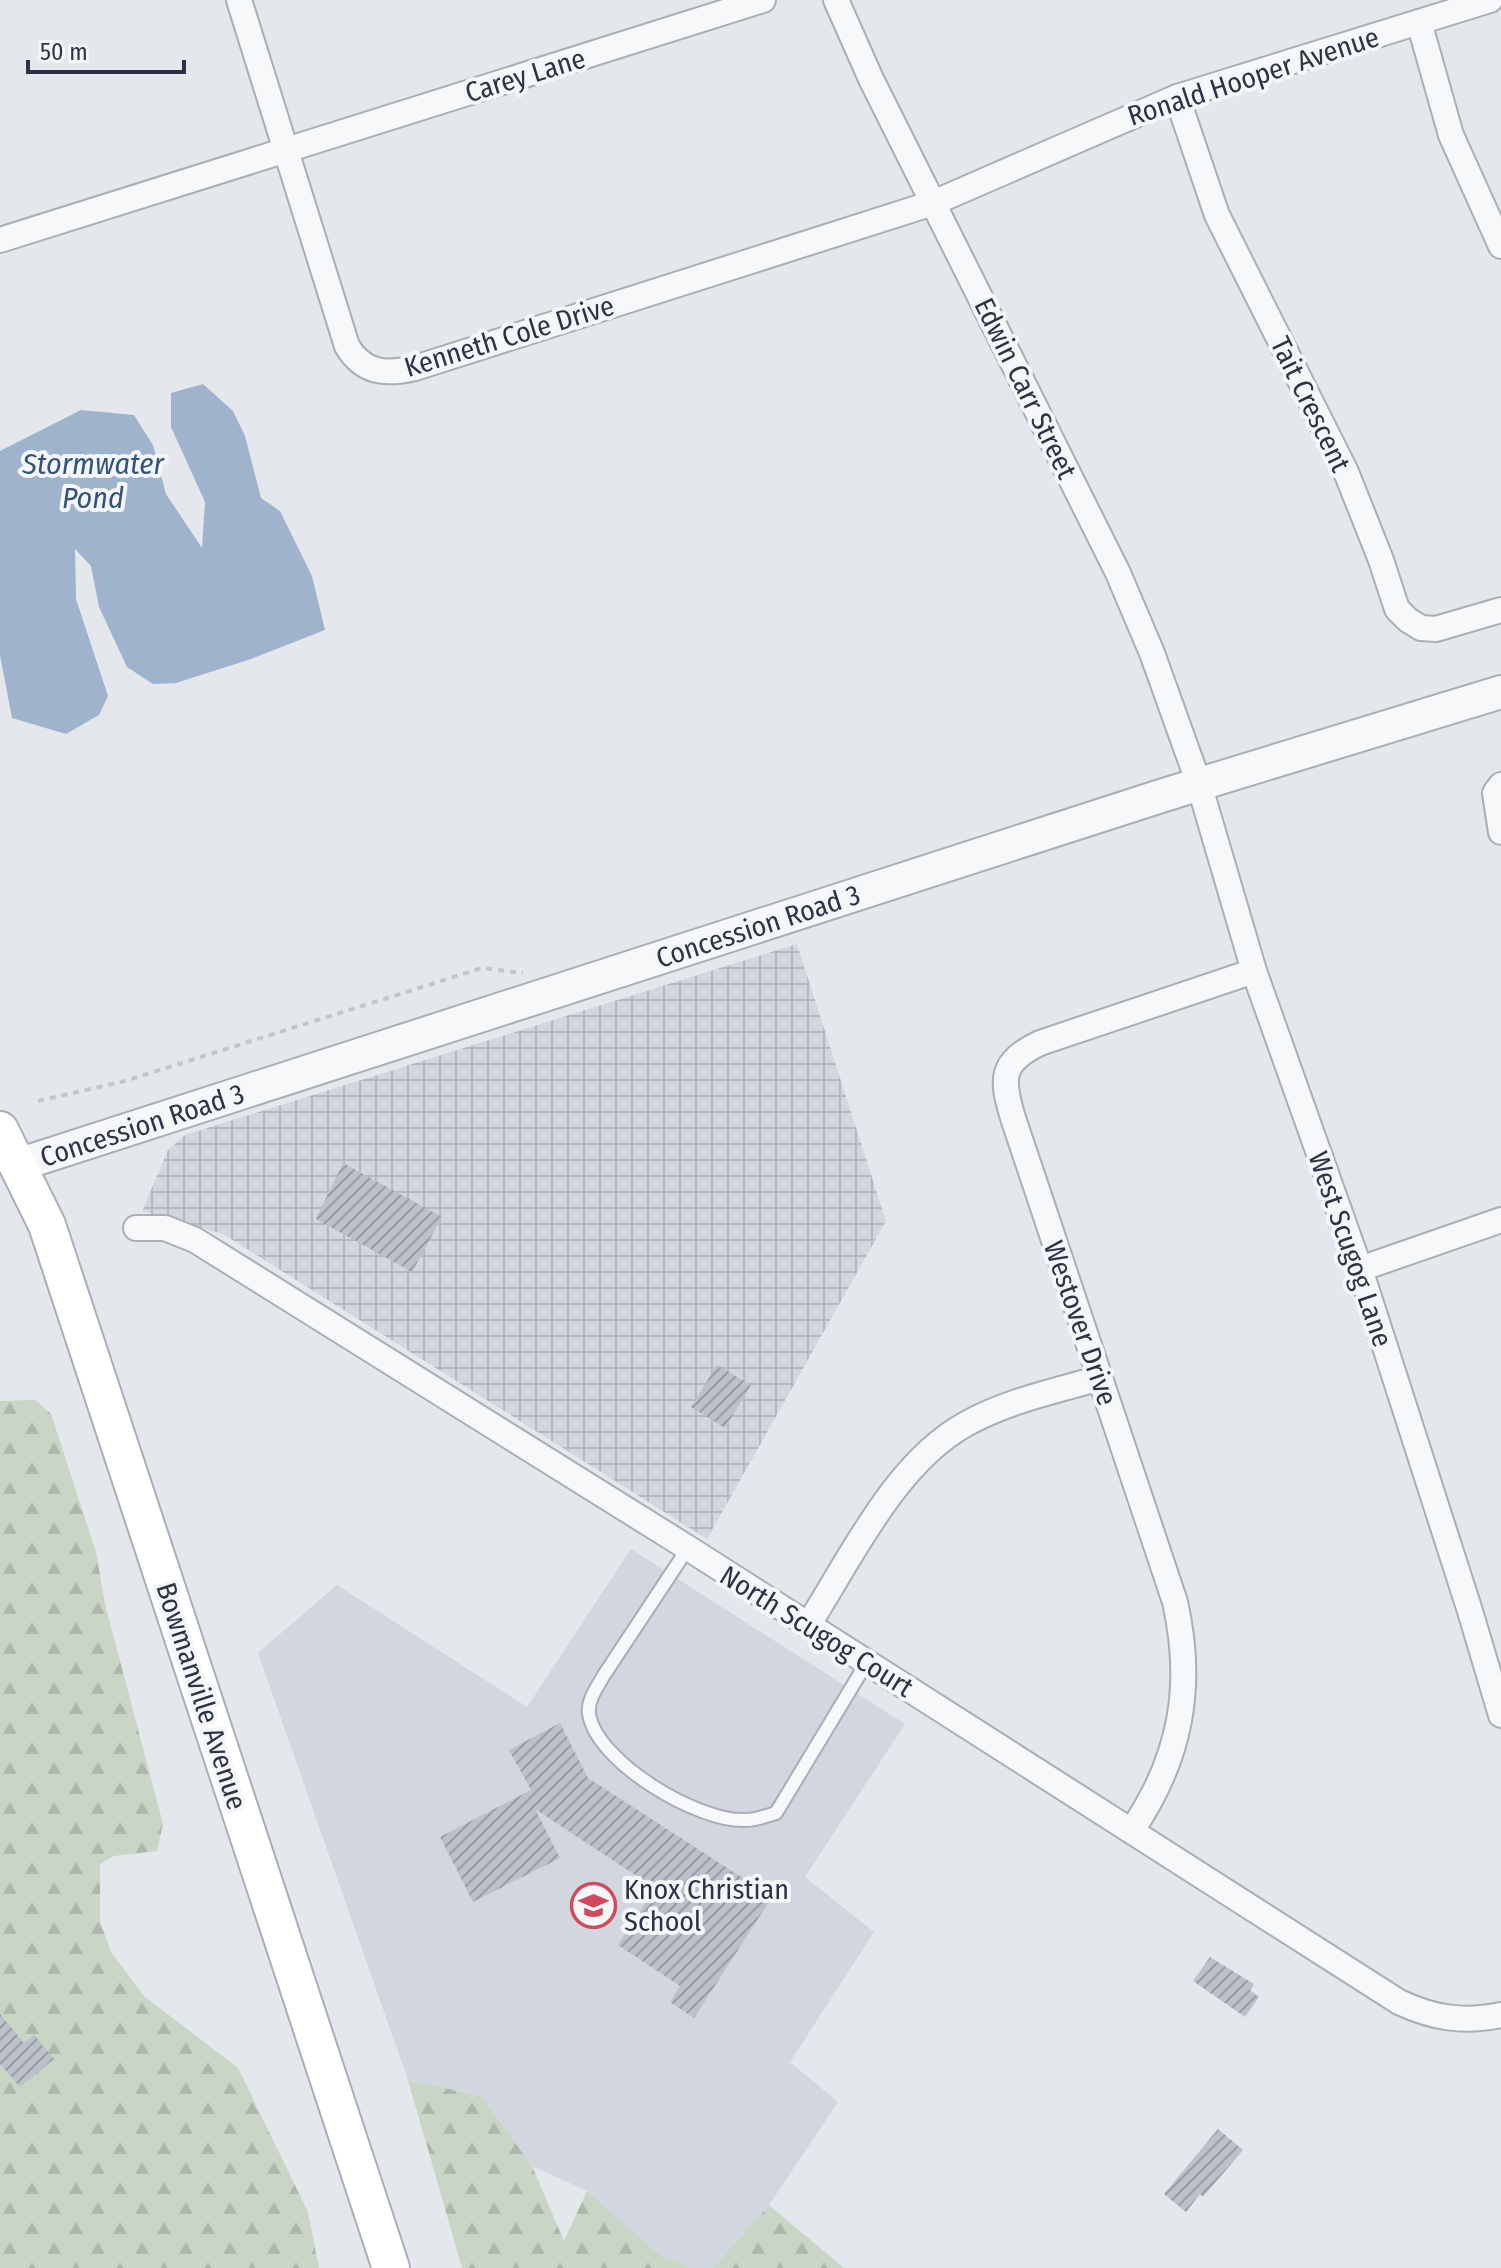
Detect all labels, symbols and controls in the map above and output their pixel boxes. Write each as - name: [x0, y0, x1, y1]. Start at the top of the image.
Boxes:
- street label: Ronald Hooper Avenue: [1123, 20, 1383, 133]
- scale bar: [28, 24, 184, 74]
- text: 50 m: [40, 38, 88, 66]
- street label: Carey Lane: [461, 42, 589, 109]
- street label: Kenneth Cole Drive: [400, 289, 618, 384]
- street label: Edwin Carr Street: [968, 292, 1084, 485]
- street label: Tait Crescent: [1264, 331, 1358, 478]
- water label: Stormwater Pond: [21, 446, 165, 516]
- street label: Concession Road 3: [652, 878, 864, 975]
- street label: Concession Road 3: [36, 1077, 248, 1174]
- street label: West Scugog Lane: [1302, 1147, 1399, 1351]
- street label: Westover Drive: [1037, 1237, 1124, 1410]
- street label: North Scugog Court: [714, 1559, 920, 1705]
- street label: Bowmanville Avenue: [149, 1578, 254, 1814]
- place label: Knox Christian School: [624, 1873, 789, 1938]
- school or university icon: Knox Christian School: [569, 1881, 617, 1929]

